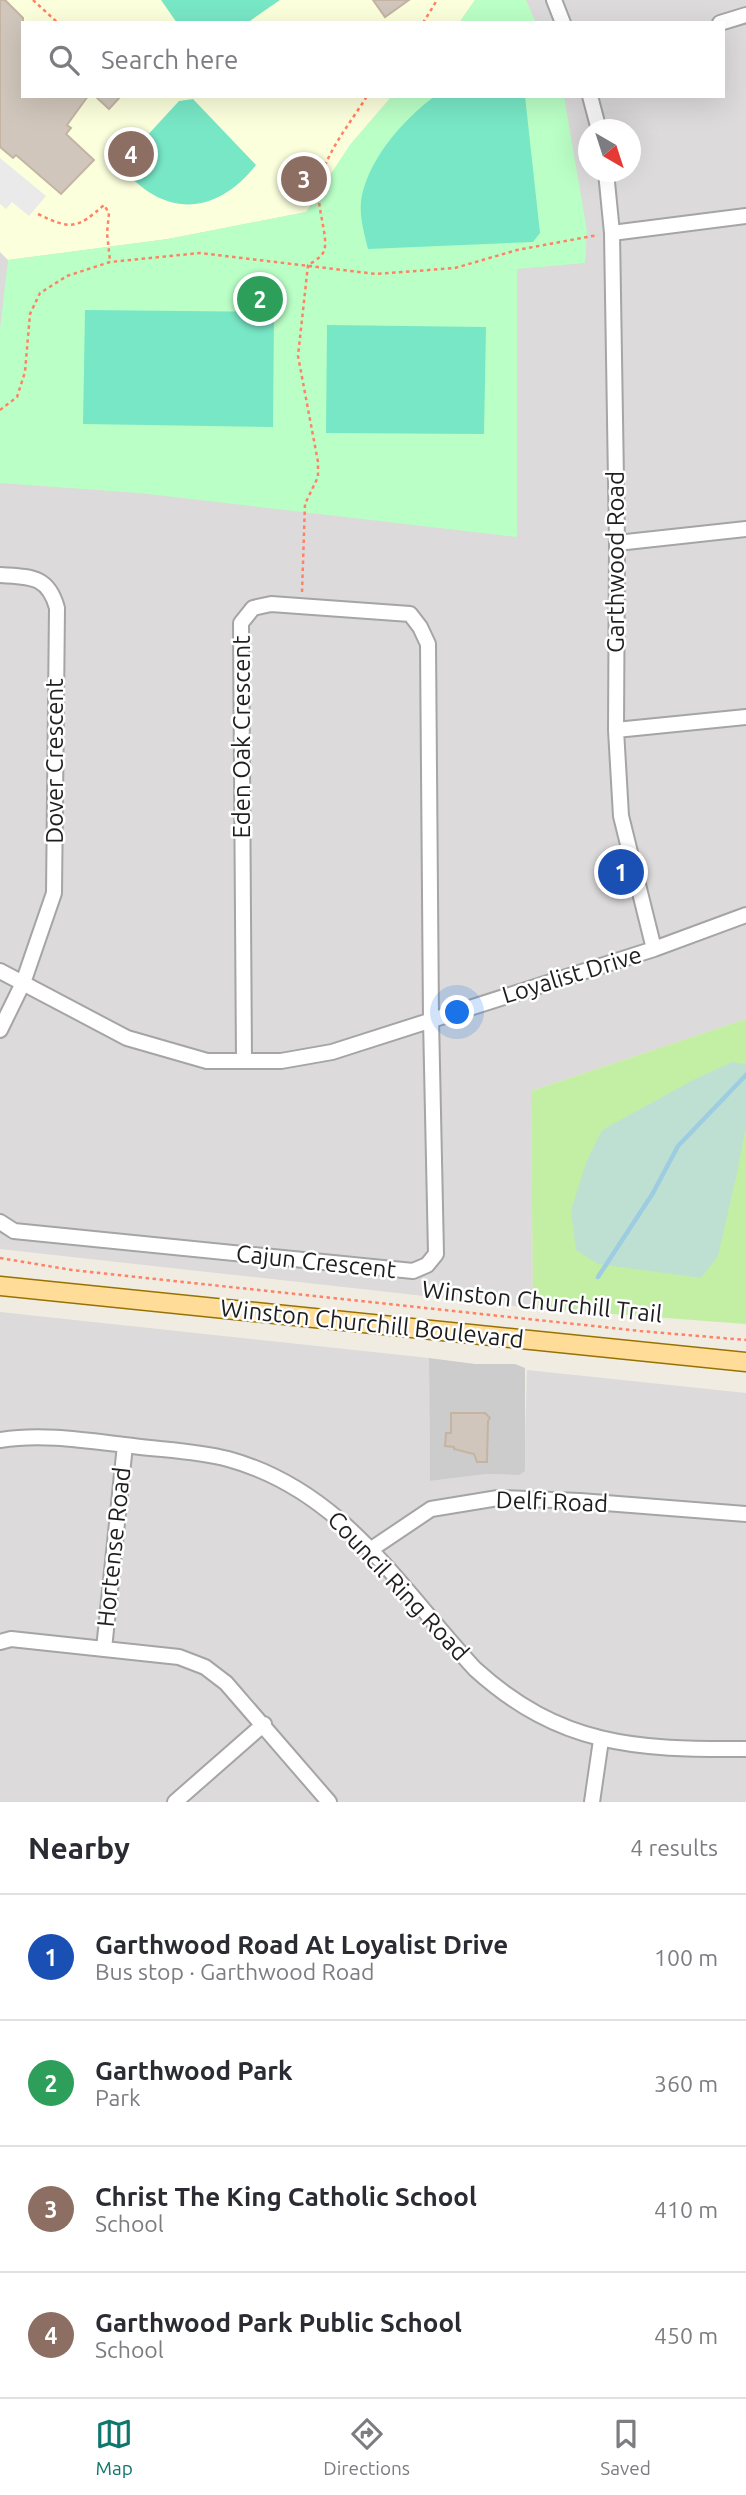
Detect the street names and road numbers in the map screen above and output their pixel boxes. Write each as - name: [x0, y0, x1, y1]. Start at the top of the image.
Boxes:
- street label: Garthwood Road: [602, 471, 629, 653]
- street label: Eden Oak Crescent: [228, 635, 255, 839]
- street label: Dover Crescent: [41, 678, 68, 844]
- street label: Loyalist Drive: [499, 941, 645, 1009]
- street label: Cajun Crescent: [235, 1240, 398, 1283]
- street label: Winston Churchill Trail: [421, 1275, 663, 1328]
- street label: Winston Churchill Boulevard: [219, 1294, 525, 1353]
- street label: Hortense Road: [92, 1466, 135, 1628]
- street label: Delfi Road: [495, 1486, 609, 1517]
- street label: Council Ring Road: [322, 1505, 474, 1666]

